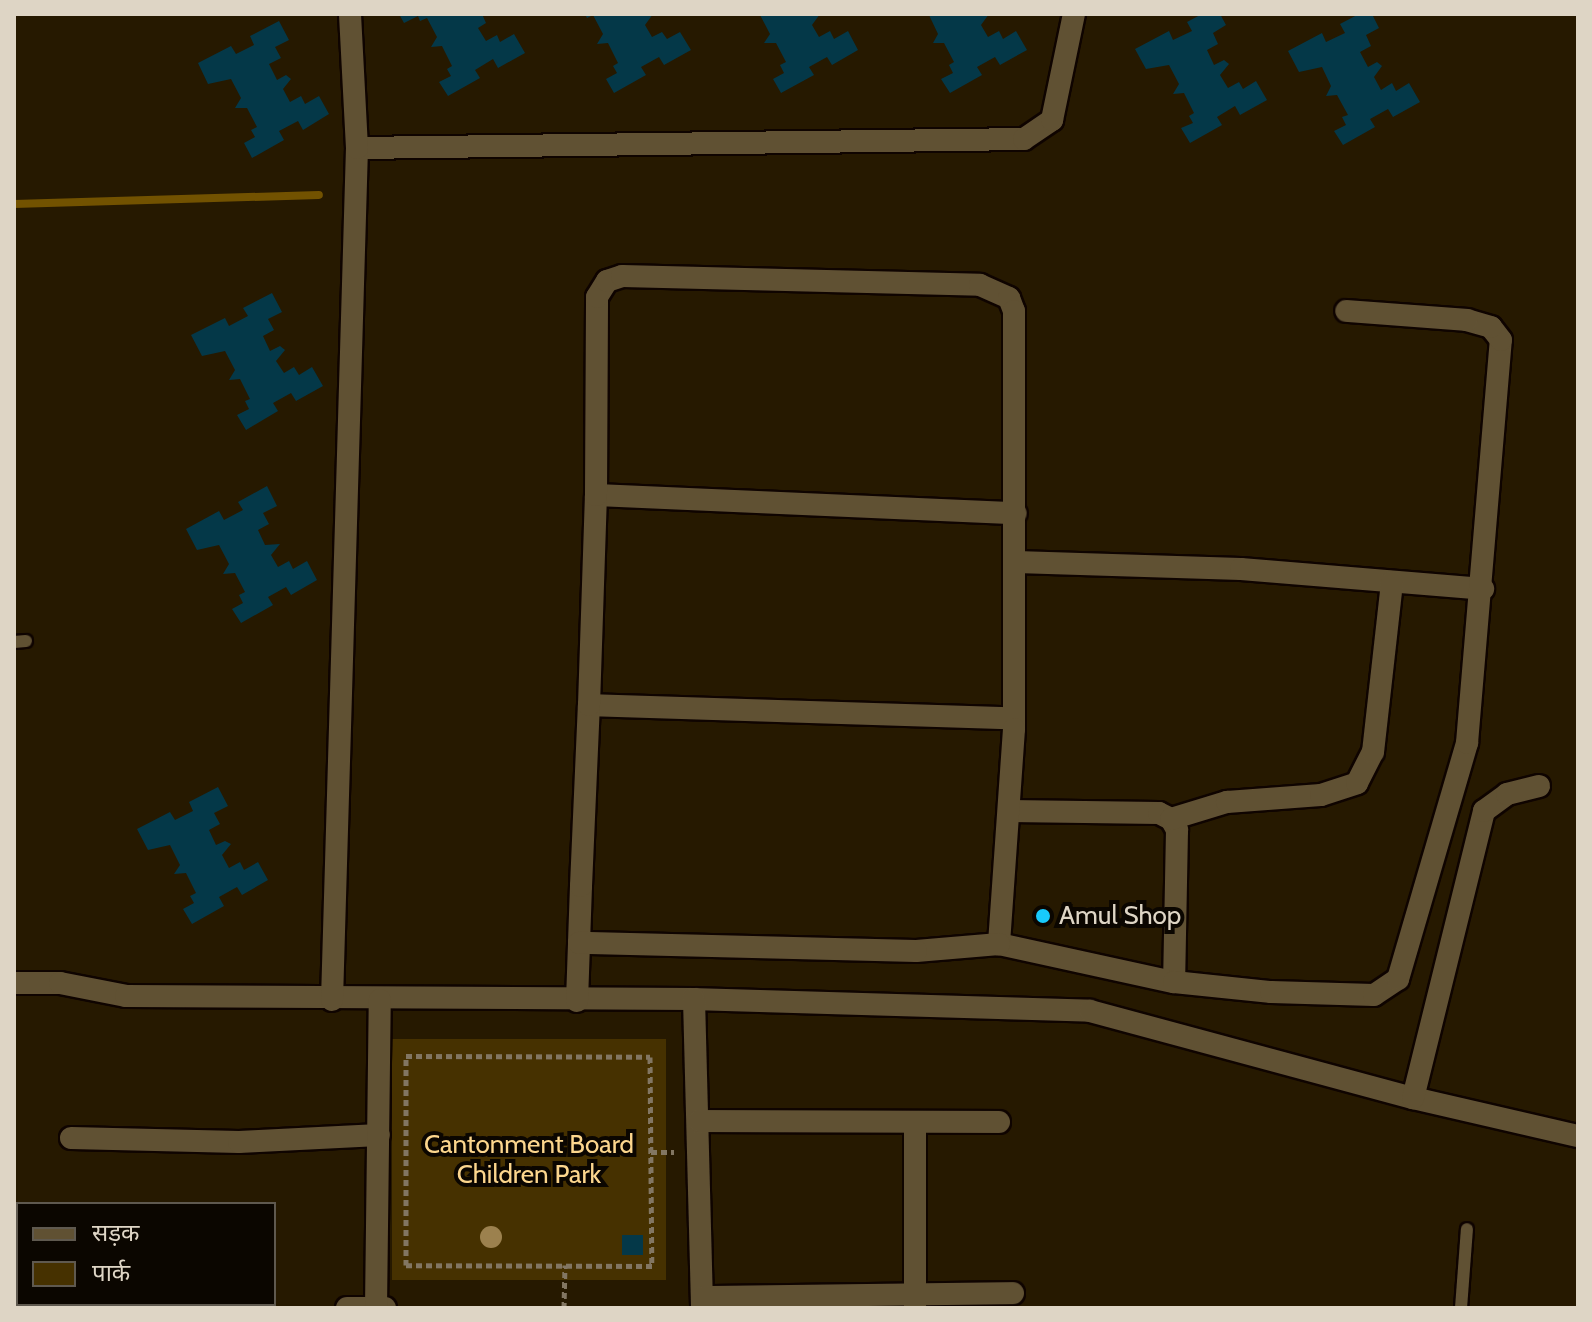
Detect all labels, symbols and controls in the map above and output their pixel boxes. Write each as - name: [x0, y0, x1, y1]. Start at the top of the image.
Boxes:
- place label: Amul Shop: [1059, 900, 1181, 932]
- marker: Amul Shop: [1034, 907, 1052, 925]
- park label: Cantonment Board Children Park: [424, 1129, 634, 1190]
- legend: [16, 1202, 276, 1306]
- text: सड़क: [92, 1218, 140, 1247]
- text: पार्क: [92, 1258, 130, 1287]

